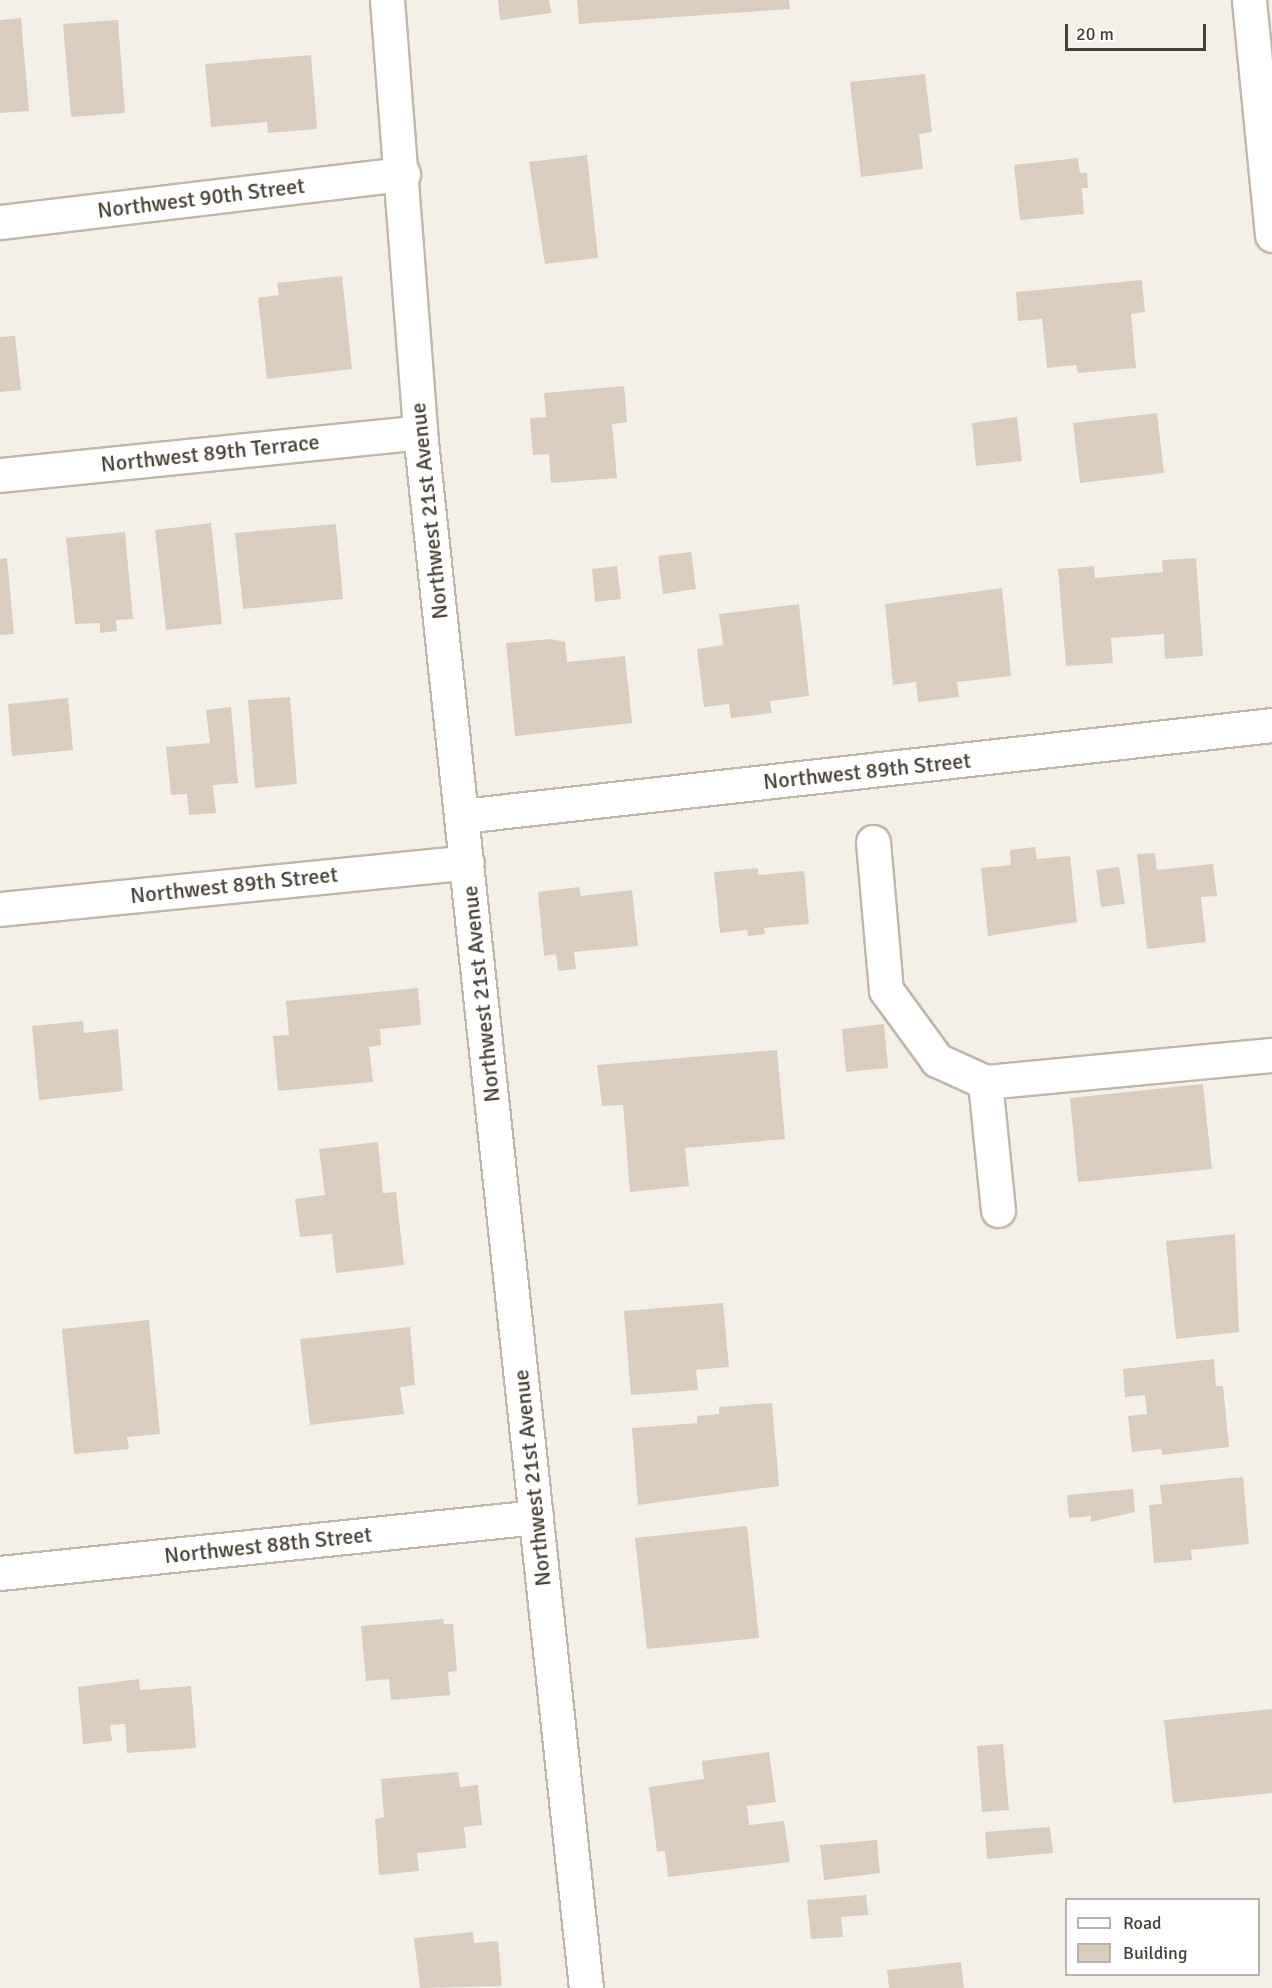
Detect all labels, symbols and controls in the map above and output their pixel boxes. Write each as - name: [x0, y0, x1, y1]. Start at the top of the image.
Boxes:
- scale bar: [1068, 12, 1209, 50]
- text: 20 m: [1076, 23, 1114, 45]
- street label: Northwest 90th Street: [96, 172, 306, 224]
- street label: Northwest 21st Avenue: [404, 401, 454, 621]
- street label: Northwest 89th Terrace: [99, 428, 321, 478]
- street label: Northwest 89th Street: [762, 747, 972, 795]
- street label: Northwest 89th Street: [129, 861, 339, 909]
- street label: Northwest 21st Avenue: [456, 884, 506, 1104]
- street label: Northwest 21st Avenue: [507, 1368, 557, 1588]
- street label: Northwest 88th Street: [163, 1521, 373, 1569]
- legend: [1065, 1898, 1260, 1976]
- text: Road: [1123, 1912, 1162, 1934]
- text: Building: [1123, 1942, 1187, 1964]

